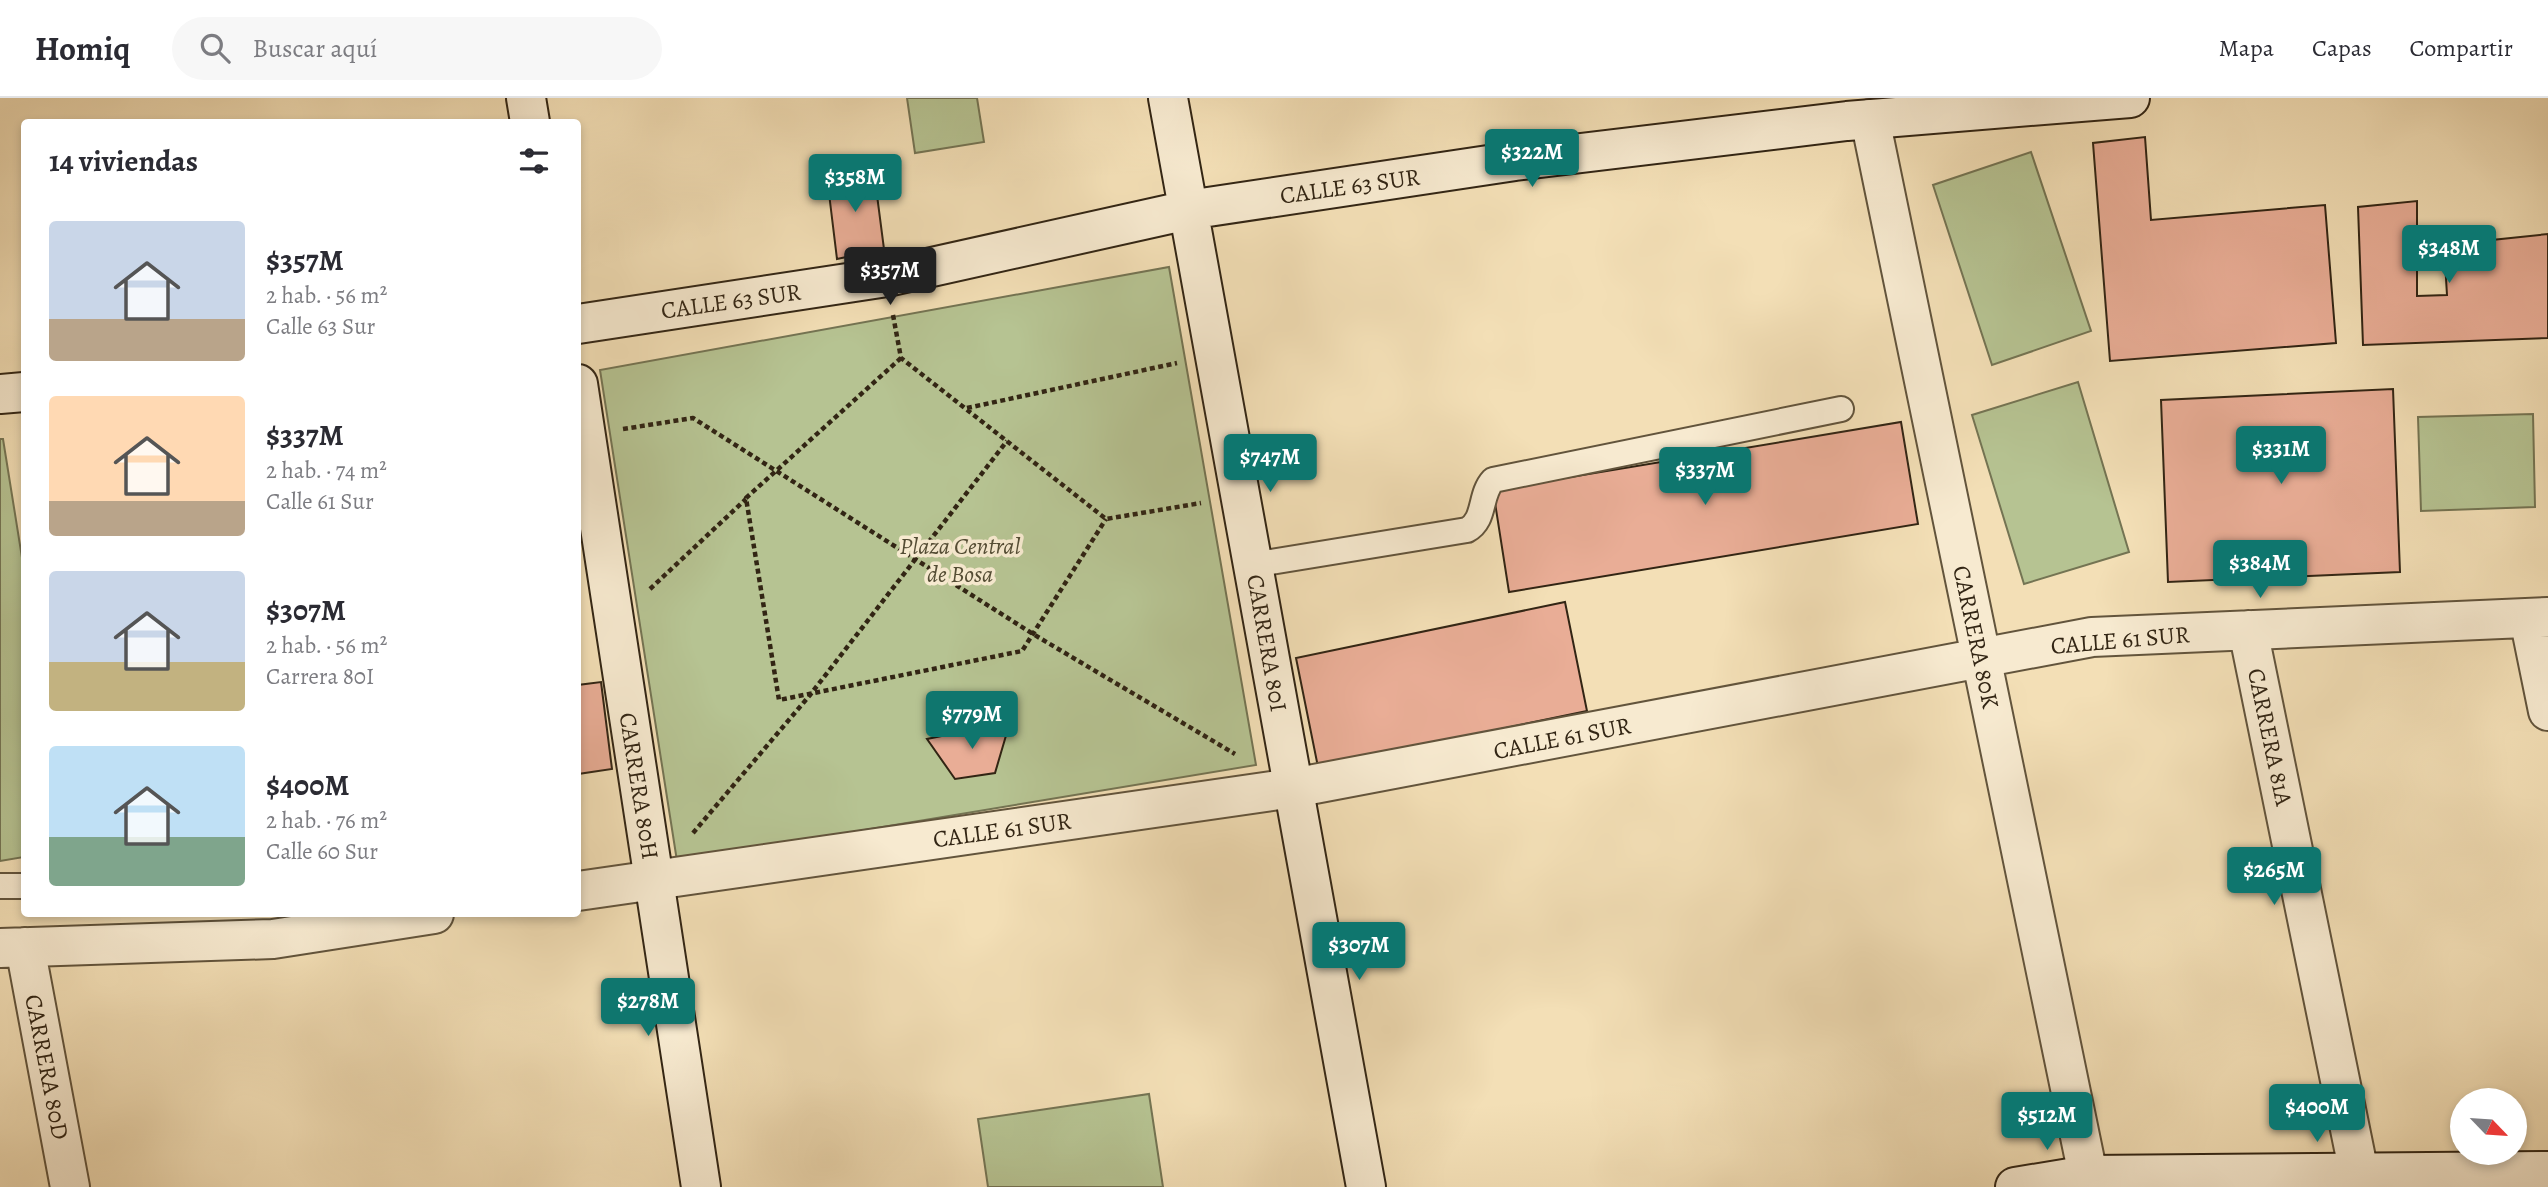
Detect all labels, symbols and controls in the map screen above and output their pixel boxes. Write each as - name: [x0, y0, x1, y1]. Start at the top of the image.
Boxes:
- search box: [172, 17, 662, 80]
- text: Homiq: [35, 26, 130, 71]
- icon: search: [196, 29, 234, 67]
- text: Buscar aquí: [252, 31, 377, 66]
- text: Mapa: [2219, 32, 2274, 64]
- text: Capas: [2312, 32, 2372, 64]
- text: Compartir: [2410, 32, 2513, 64]
- pin: $322M: [1483, 130, 1581, 189]
- text: $322M: [1501, 136, 1563, 167]
- text: 14 viviendas: [49, 141, 198, 181]
- icon: filters: [515, 142, 553, 180]
- pin: $358M: [806, 155, 904, 214]
- street label: CALLE 63 SUR: [1278, 160, 1422, 212]
- text: $358M: [825, 161, 885, 192]
- pin: $348M: [2400, 226, 2498, 285]
- text: $348M: [2418, 232, 2480, 263]
- text: $357M: [266, 240, 344, 280]
- pin: $357M: [841, 248, 939, 307]
- icon: home: [105, 249, 189, 333]
- text: $357M: [860, 254, 920, 285]
- street label: CALLE 63 SUR: [659, 275, 803, 327]
- text: 2 hab. · 56 m²: [266, 280, 387, 311]
- text: Calle 63 Sur: [266, 311, 375, 342]
- text: $337M: [266, 415, 344, 455]
- icon: home: [105, 424, 189, 508]
- pin: $331M: [2232, 426, 2330, 486]
- text: $331M: [2252, 433, 2310, 464]
- pin: $747M: [1221, 434, 1319, 494]
- text: $747M: [1240, 441, 1300, 472]
- pin: $337M: [1656, 448, 1754, 507]
- text: $337M: [1675, 454, 1735, 485]
- text: 2 hab. · 74 m²: [266, 455, 387, 486]
- text: Calle 61 Sur: [266, 486, 374, 517]
- park label: Plaza Central de Bosa: [900, 530, 1020, 590]
- pin: $384M: [2211, 540, 2309, 600]
- text: $384M: [2229, 547, 2291, 578]
- street label: CARRERA 80K: [1945, 563, 2007, 711]
- street label: CARRERA 80I: [1239, 572, 1295, 714]
- text: $307M: [266, 590, 346, 630]
- icon: home: [105, 599, 189, 683]
- street label: CALLE 61 SUR: [2049, 618, 2191, 662]
- text: 2 hab. · 56 m²: [266, 630, 387, 661]
- text: Carrera 80I: [266, 661, 374, 692]
- street label: CARRERA 81A: [2240, 665, 2300, 810]
- pin: $779M: [923, 692, 1021, 751]
- text: $779M: [942, 698, 1002, 729]
- street label: CALLE 61 SUR: [1491, 709, 1634, 767]
- street label: CARRERA 80H: [612, 710, 666, 862]
- text: $400M: [266, 765, 350, 805]
- icon: home: [105, 774, 189, 858]
- street label: CALLE 61 SUR: [931, 804, 1073, 856]
- text: 2 hab. · 76 m²: [266, 805, 387, 836]
- text: Calle 60 Sur: [266, 836, 378, 867]
- pin: $265M: [2225, 848, 2323, 907]
- text: $265M: [2243, 854, 2305, 885]
- pin: $307M: [1310, 922, 1408, 982]
- text: $307M: [1328, 929, 1390, 960]
- pin: $278M: [599, 978, 697, 1038]
- text: $278M: [617, 985, 679, 1016]
- street label: CARRERA 80D: [17, 992, 77, 1142]
- pin: $400M: [2268, 1084, 2366, 1144]
- north arrow: [2450, 1088, 2527, 1166]
- map controls: [2450, 1088, 2527, 1165]
- text: $400M: [2285, 1091, 2349, 1122]
- pin: $512M: [1998, 1093, 2096, 1152]
- text: $512M: [2017, 1099, 2077, 1130]

